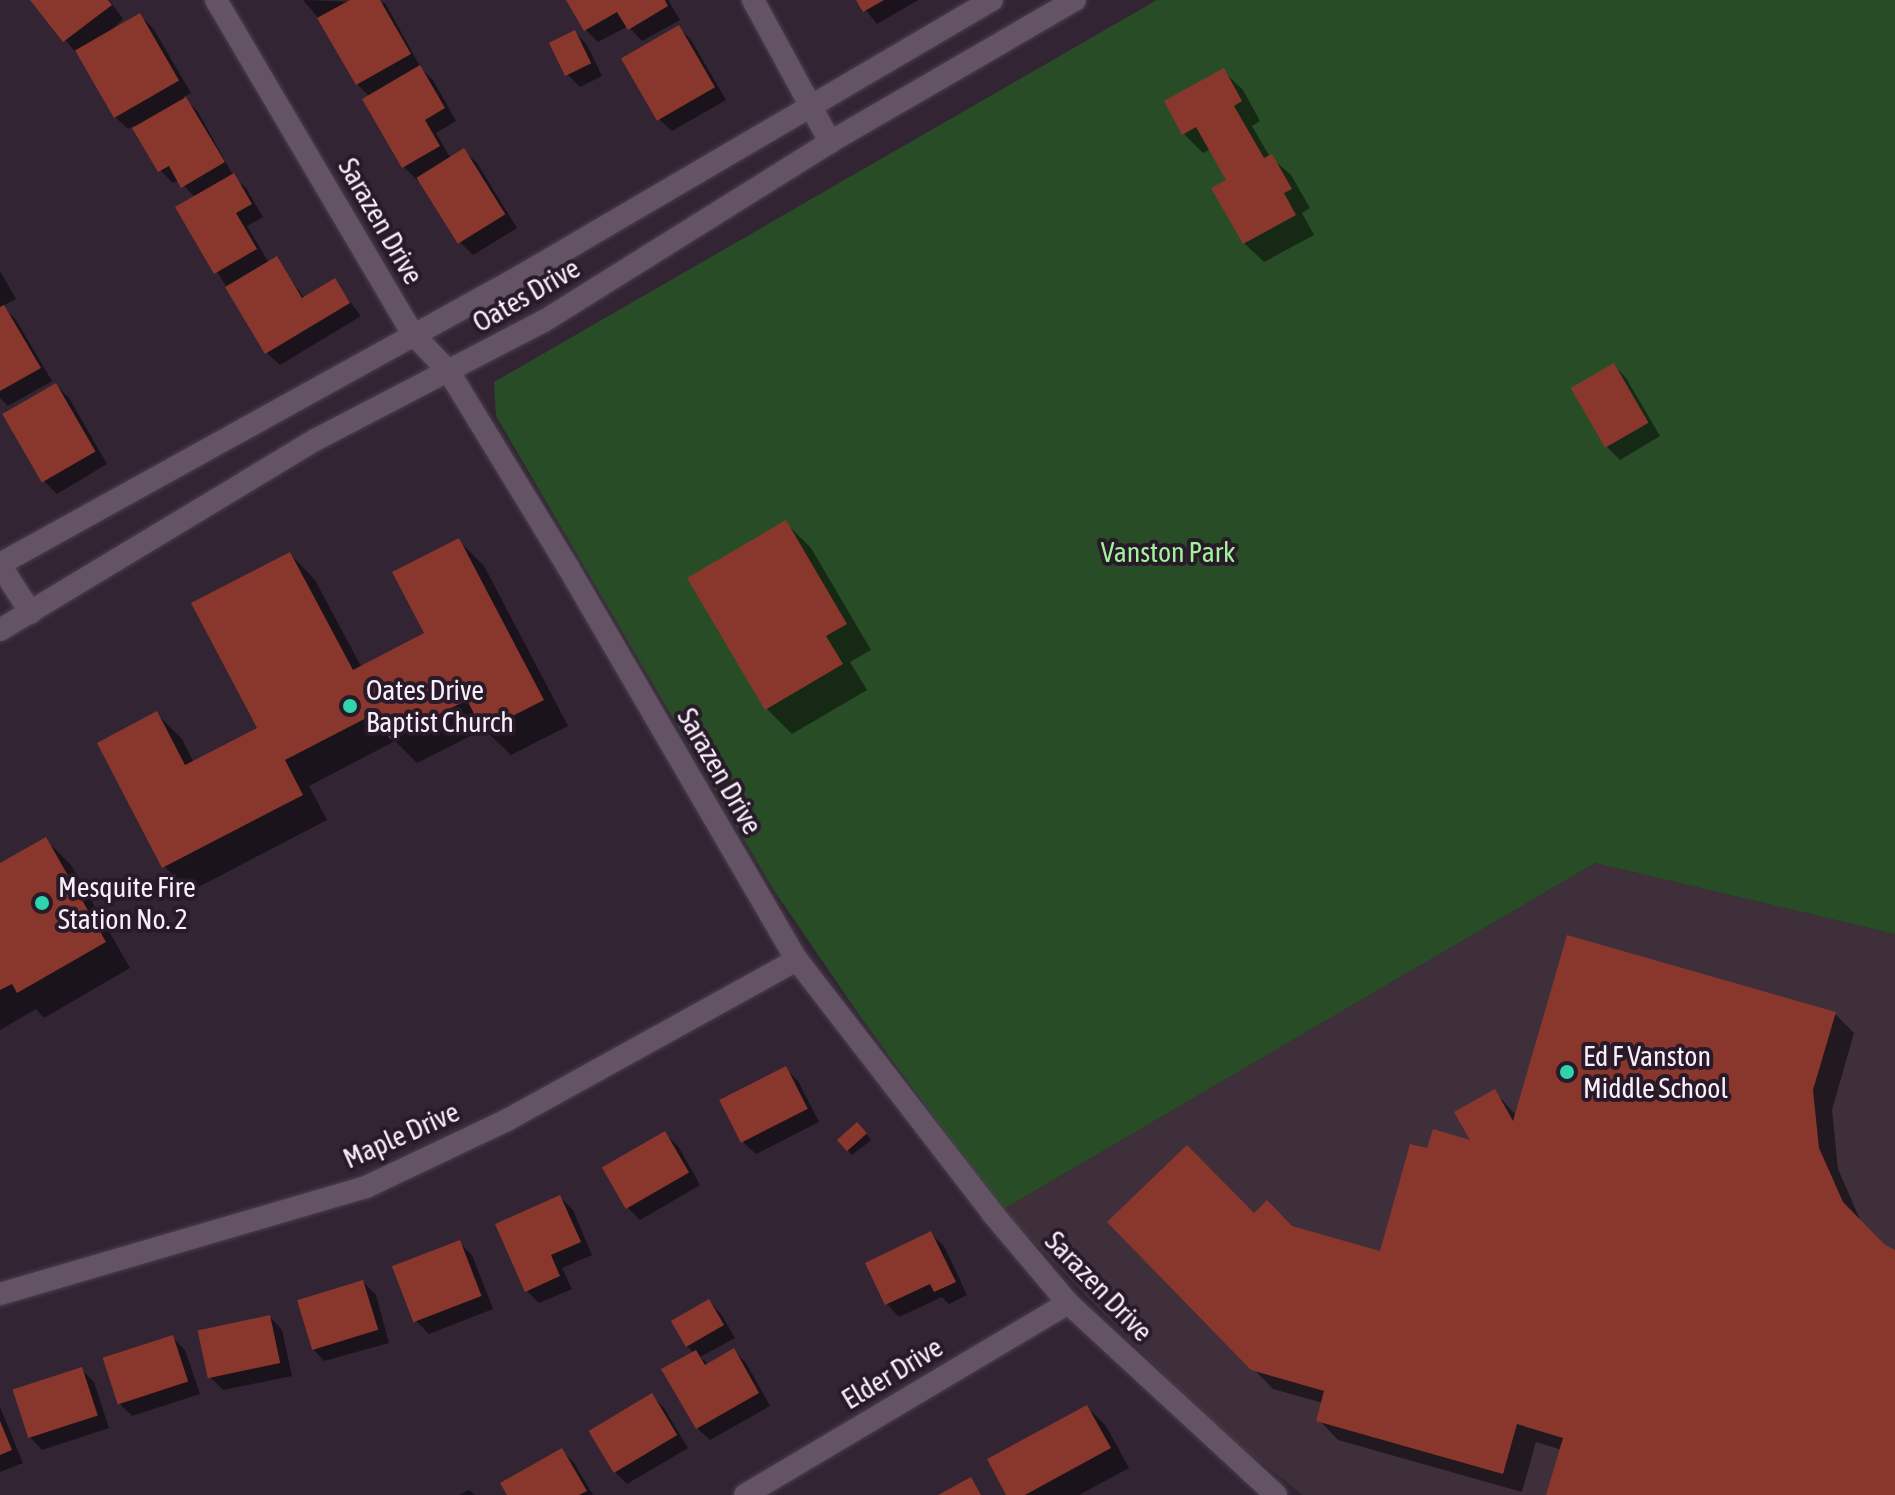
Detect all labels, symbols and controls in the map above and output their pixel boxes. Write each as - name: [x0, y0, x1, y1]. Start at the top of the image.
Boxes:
- street label: Sarazen Drive: [332, 152, 430, 290]
- street label: Oates Drive: [467, 251, 585, 339]
- park label: Vanston Park: [1101, 535, 1235, 569]
- place label: Oates Drive Baptist Church: [366, 673, 514, 739]
- marker: Oates Drive Baptist Church: [341, 697, 359, 715]
- street label: Sarazen Drive: [671, 702, 769, 840]
- place label: Mesquite Fire Station No. 2: [58, 870, 196, 936]
- marker: Mesquite Fire Station No. 2: [33, 894, 51, 912]
- place label: Ed F Vanston Middle School: [1583, 1039, 1728, 1105]
- marker: Ed F Vanston Middle School: [1558, 1063, 1576, 1081]
- street label: Maple Drive: [338, 1095, 464, 1175]
- street label: Sarazen Drive: [1038, 1224, 1160, 1348]
- street label: Elder Drive: [836, 1330, 948, 1416]

